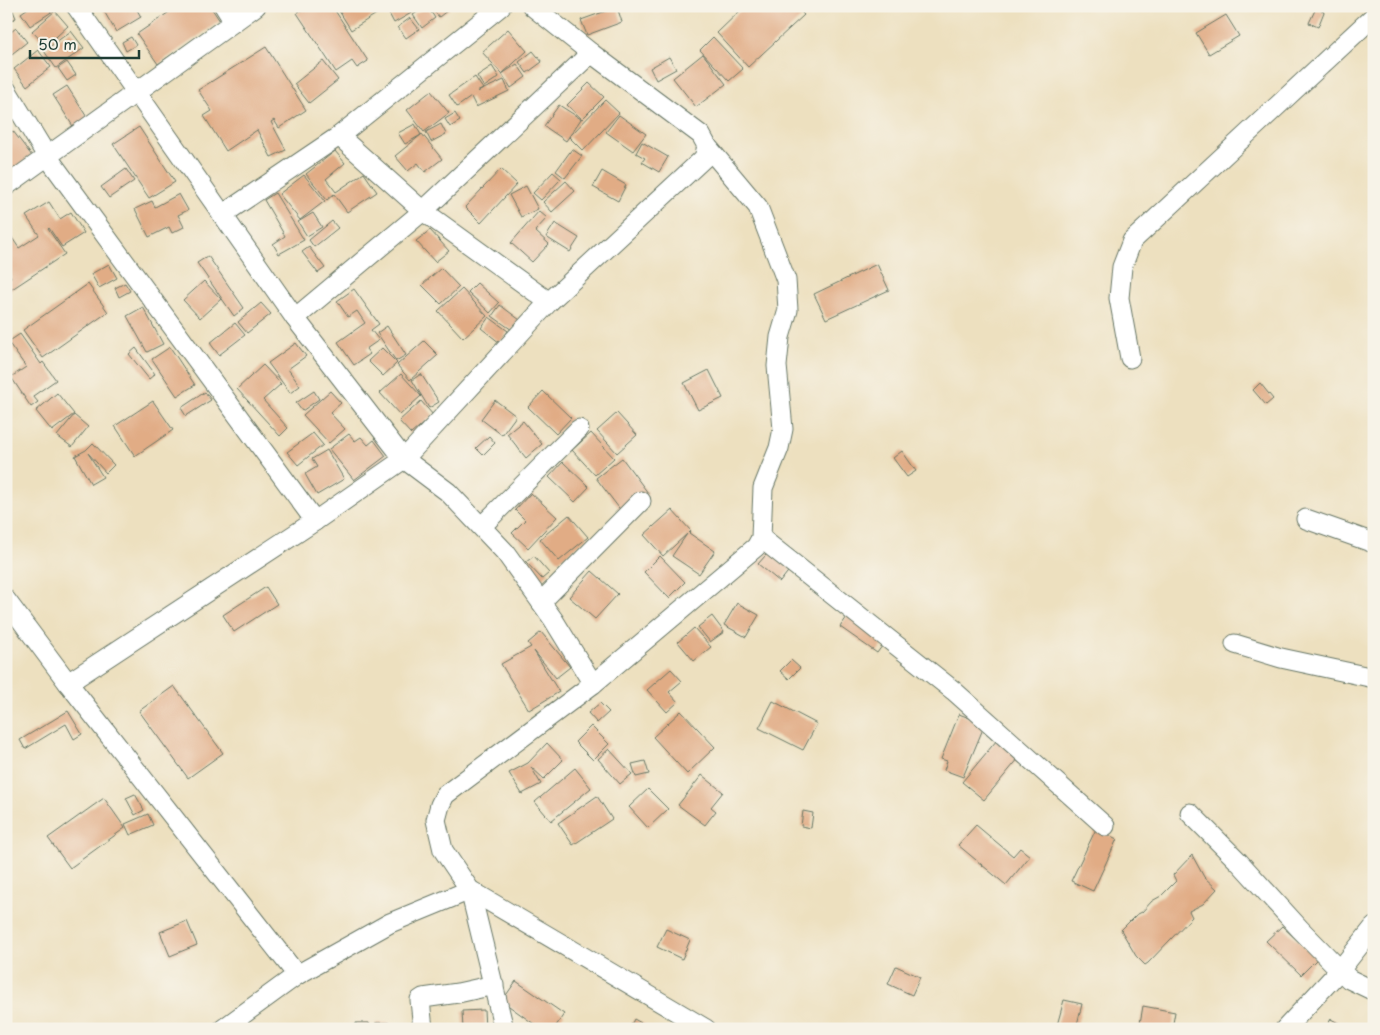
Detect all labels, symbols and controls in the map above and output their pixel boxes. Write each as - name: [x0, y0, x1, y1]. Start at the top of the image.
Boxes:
- scale bar: [30, 28, 139, 60]
- text: 50 m: [38, 32, 77, 55]

